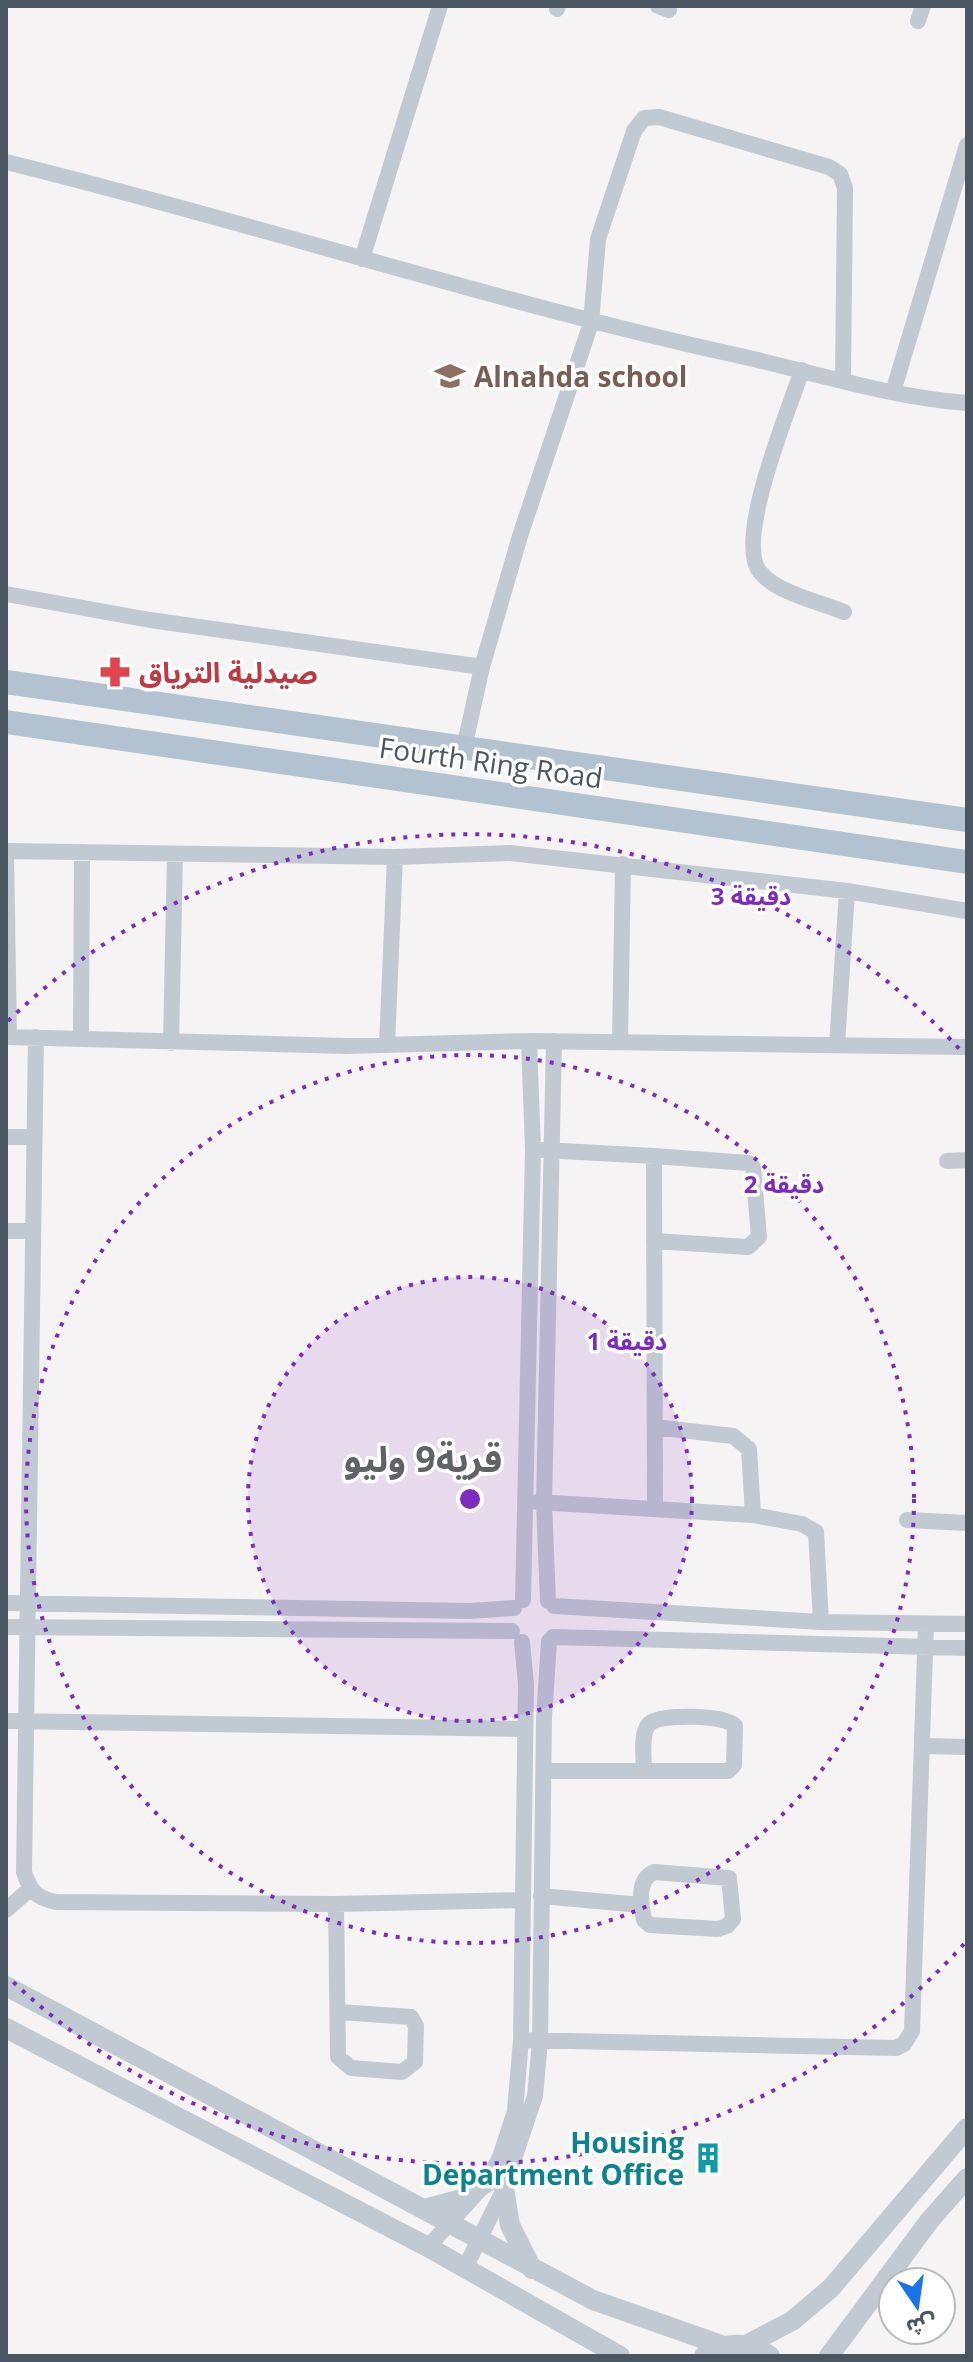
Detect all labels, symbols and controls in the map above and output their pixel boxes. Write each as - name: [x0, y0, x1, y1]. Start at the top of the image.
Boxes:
- place label: Alnahda school: [474, 357, 687, 395]
- school or university icon: Alnahda school: [433, 359, 467, 393]
- place label: صيدلية الترياق: [139, 653, 318, 691]
- pharmacy icon: صيدلية الترياق: [98, 655, 132, 689]
- street label: Fourth Ring Road: [377, 728, 605, 796]
- text: 3 دقيقة: [711, 879, 791, 912]
- text: 2 دقيقة: [744, 1167, 824, 1200]
- text: 1 دقيقة: [587, 1324, 667, 1357]
- district label: قرية9 وليو: [344, 1434, 502, 1483]
- centre of rings: [456, 1485, 484, 1513]
- place label: Housing Department Office: [422, 2123, 684, 2193]
- building icon: Housing Department Office: [691, 2141, 725, 2175]
- north arrow: [877, 2266, 957, 2346]
- text: ش: [904, 2308, 940, 2344]

